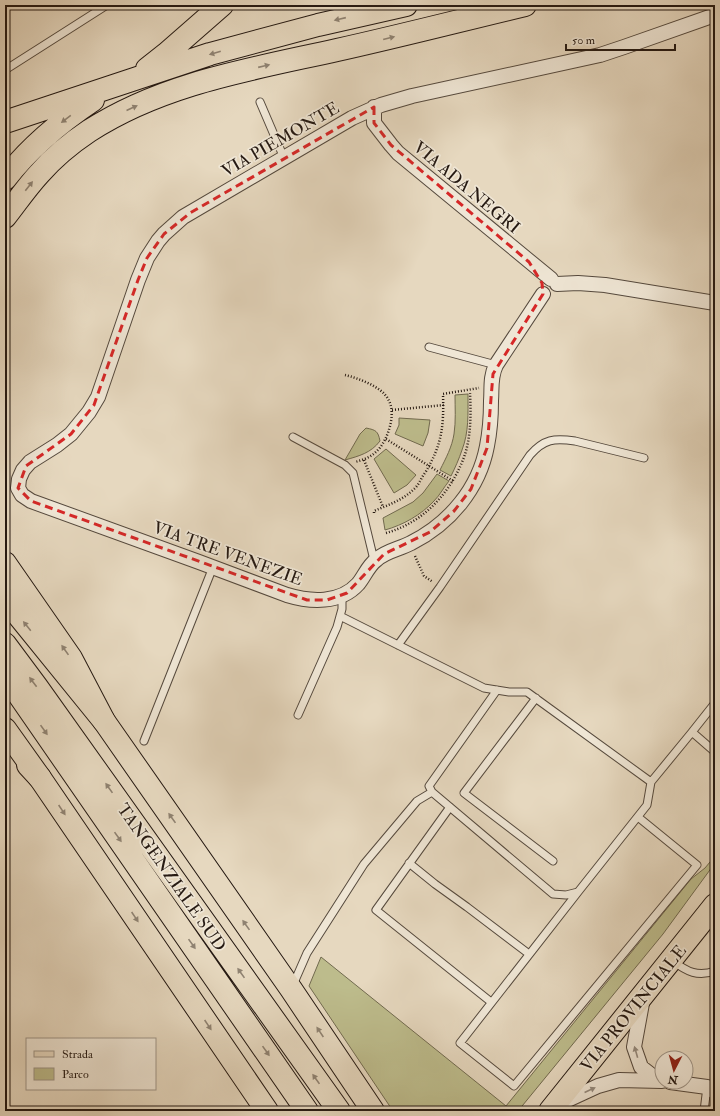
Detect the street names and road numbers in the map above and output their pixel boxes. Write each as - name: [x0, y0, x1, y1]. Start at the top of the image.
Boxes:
- street label: VIA PIEMONTE: [218, 97, 343, 182]
- street label: VIA ADA NEGRI: [409, 137, 524, 238]
- street label: VIA TRE VENEZIE: [150, 517, 305, 590]
- street label: TANGENZIALE SUD: [113, 799, 231, 955]
- street label: VIA PROVINCIALE: [576, 941, 691, 1076]

